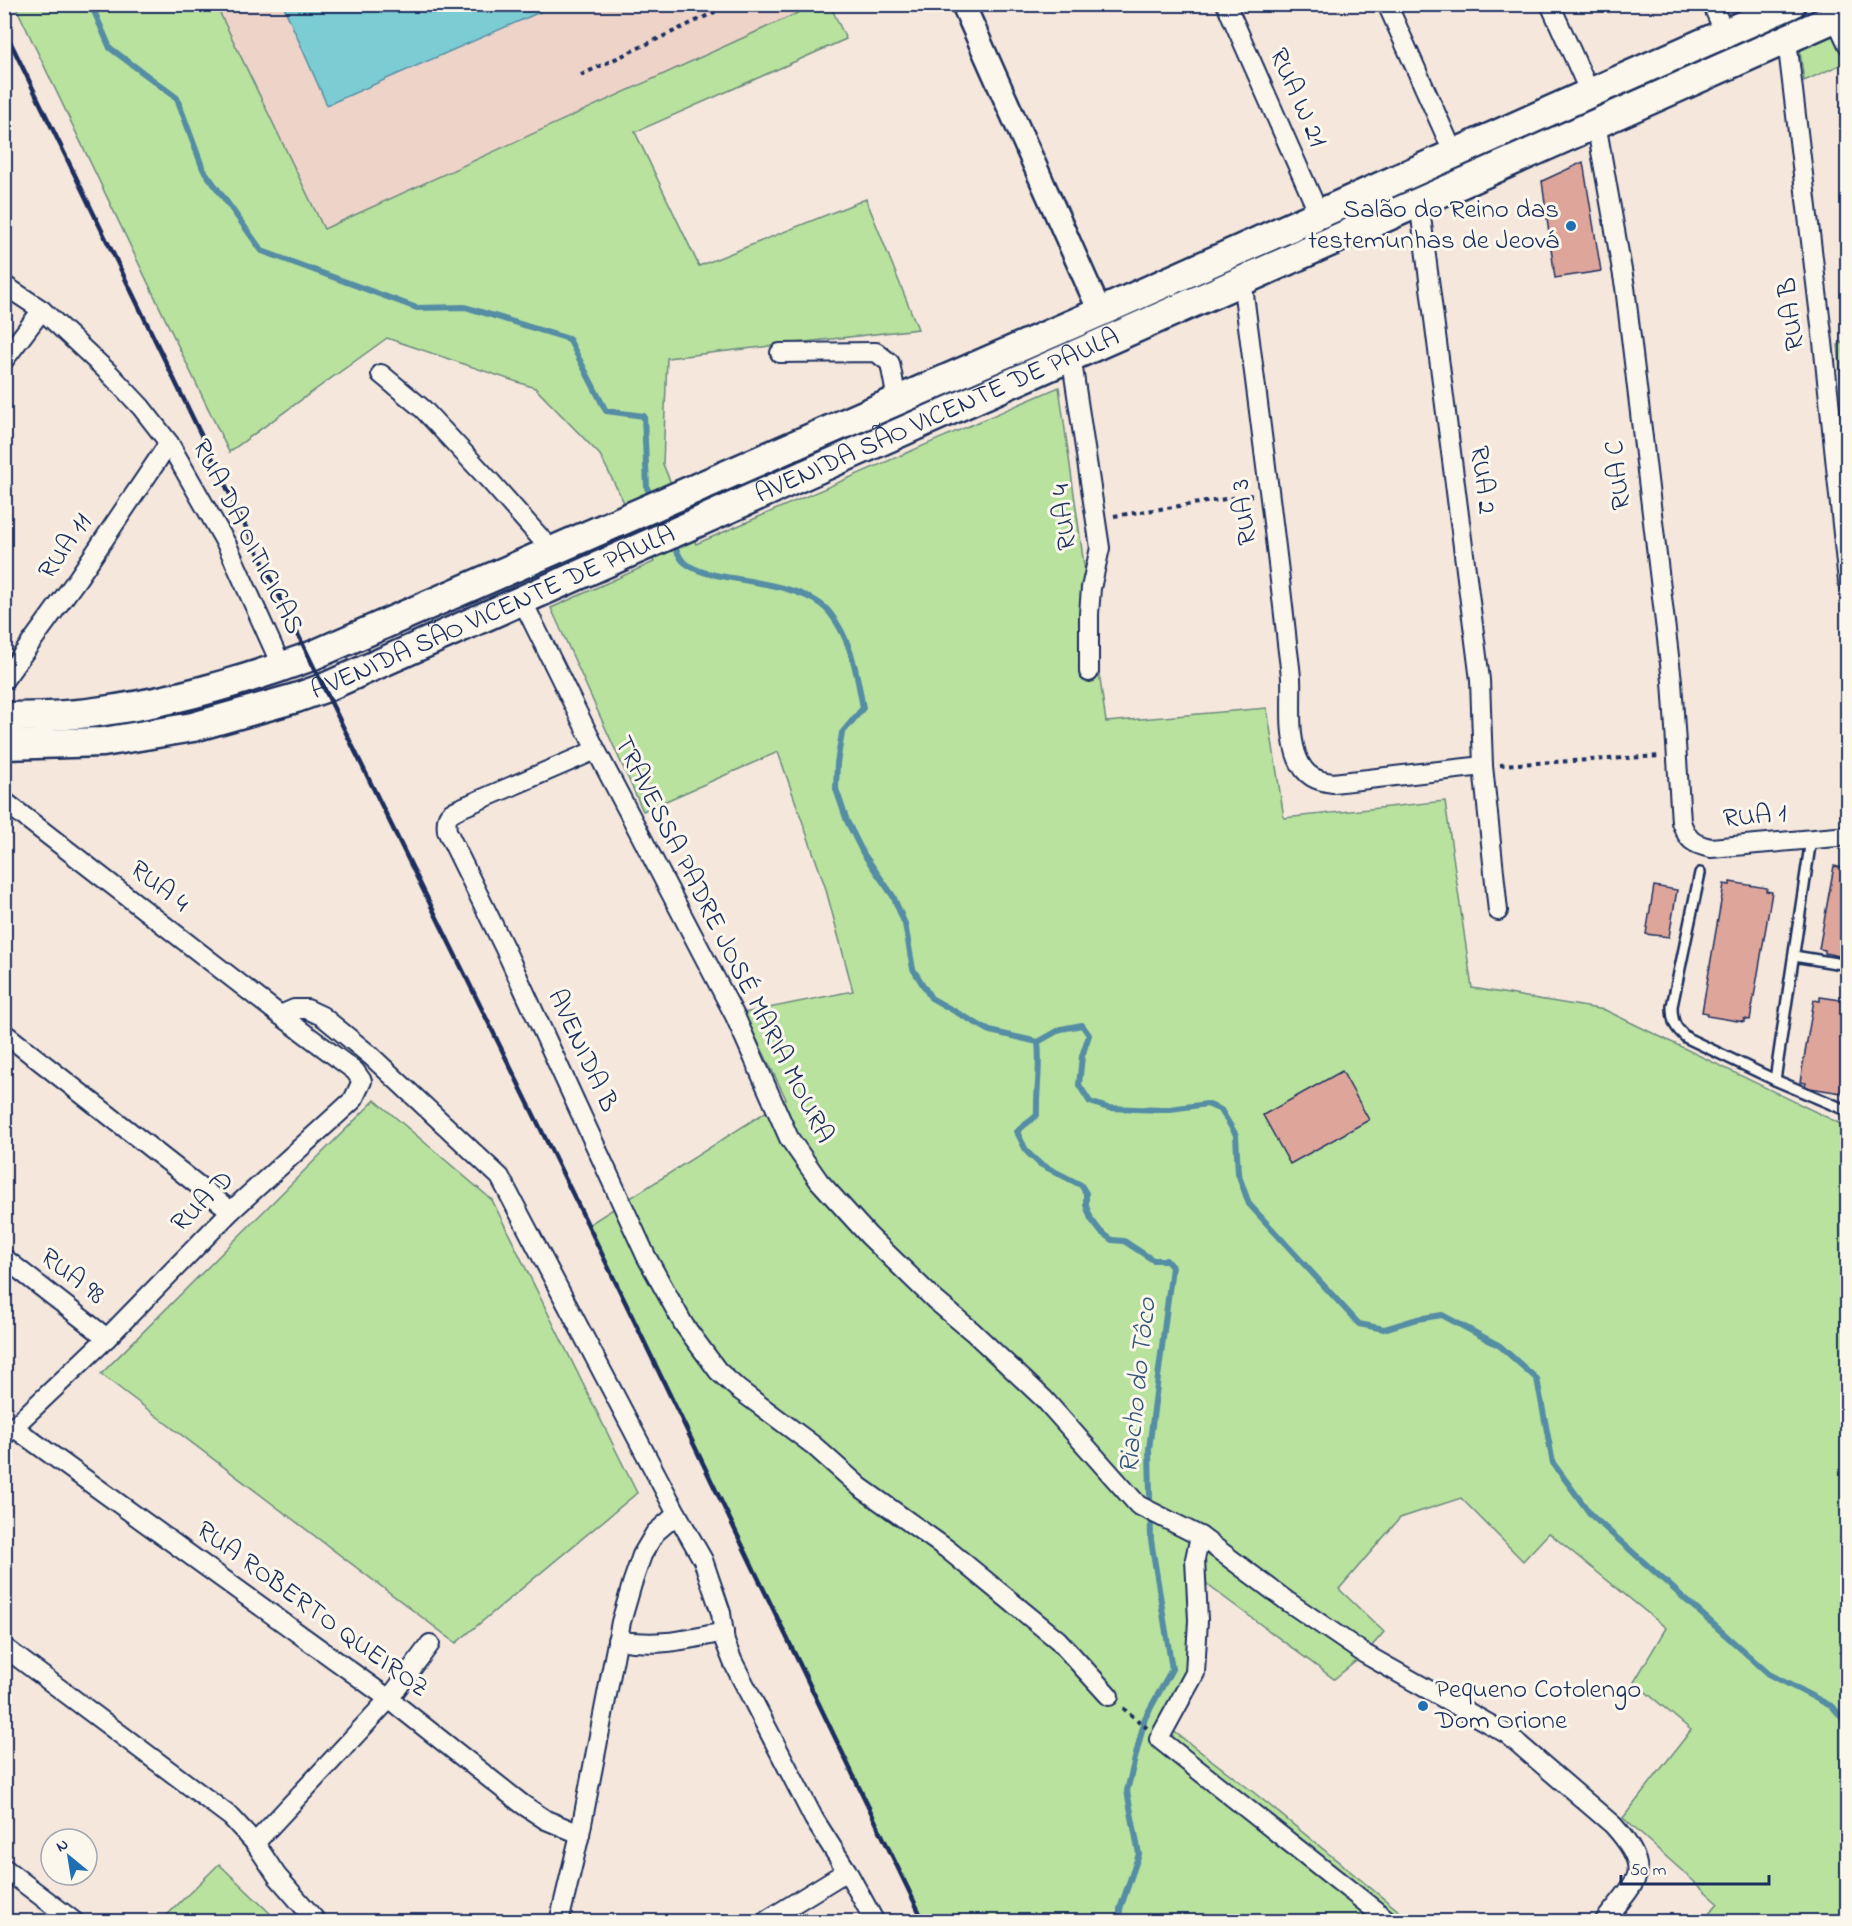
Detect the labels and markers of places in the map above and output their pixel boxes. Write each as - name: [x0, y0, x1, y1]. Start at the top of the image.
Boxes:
- place label: Salão do Reino das testemunhas de Jeová: [1308, 191, 1559, 261]
- marker: Salão do Reino das testemunhas de Jeová: [1564, 219, 1578, 233]
- place label: Pequeno Cotolengo Dom Orione: [1434, 1671, 1641, 1741]
- marker: Pequeno Cotolengo Dom Orione: [1416, 1699, 1430, 1713]

